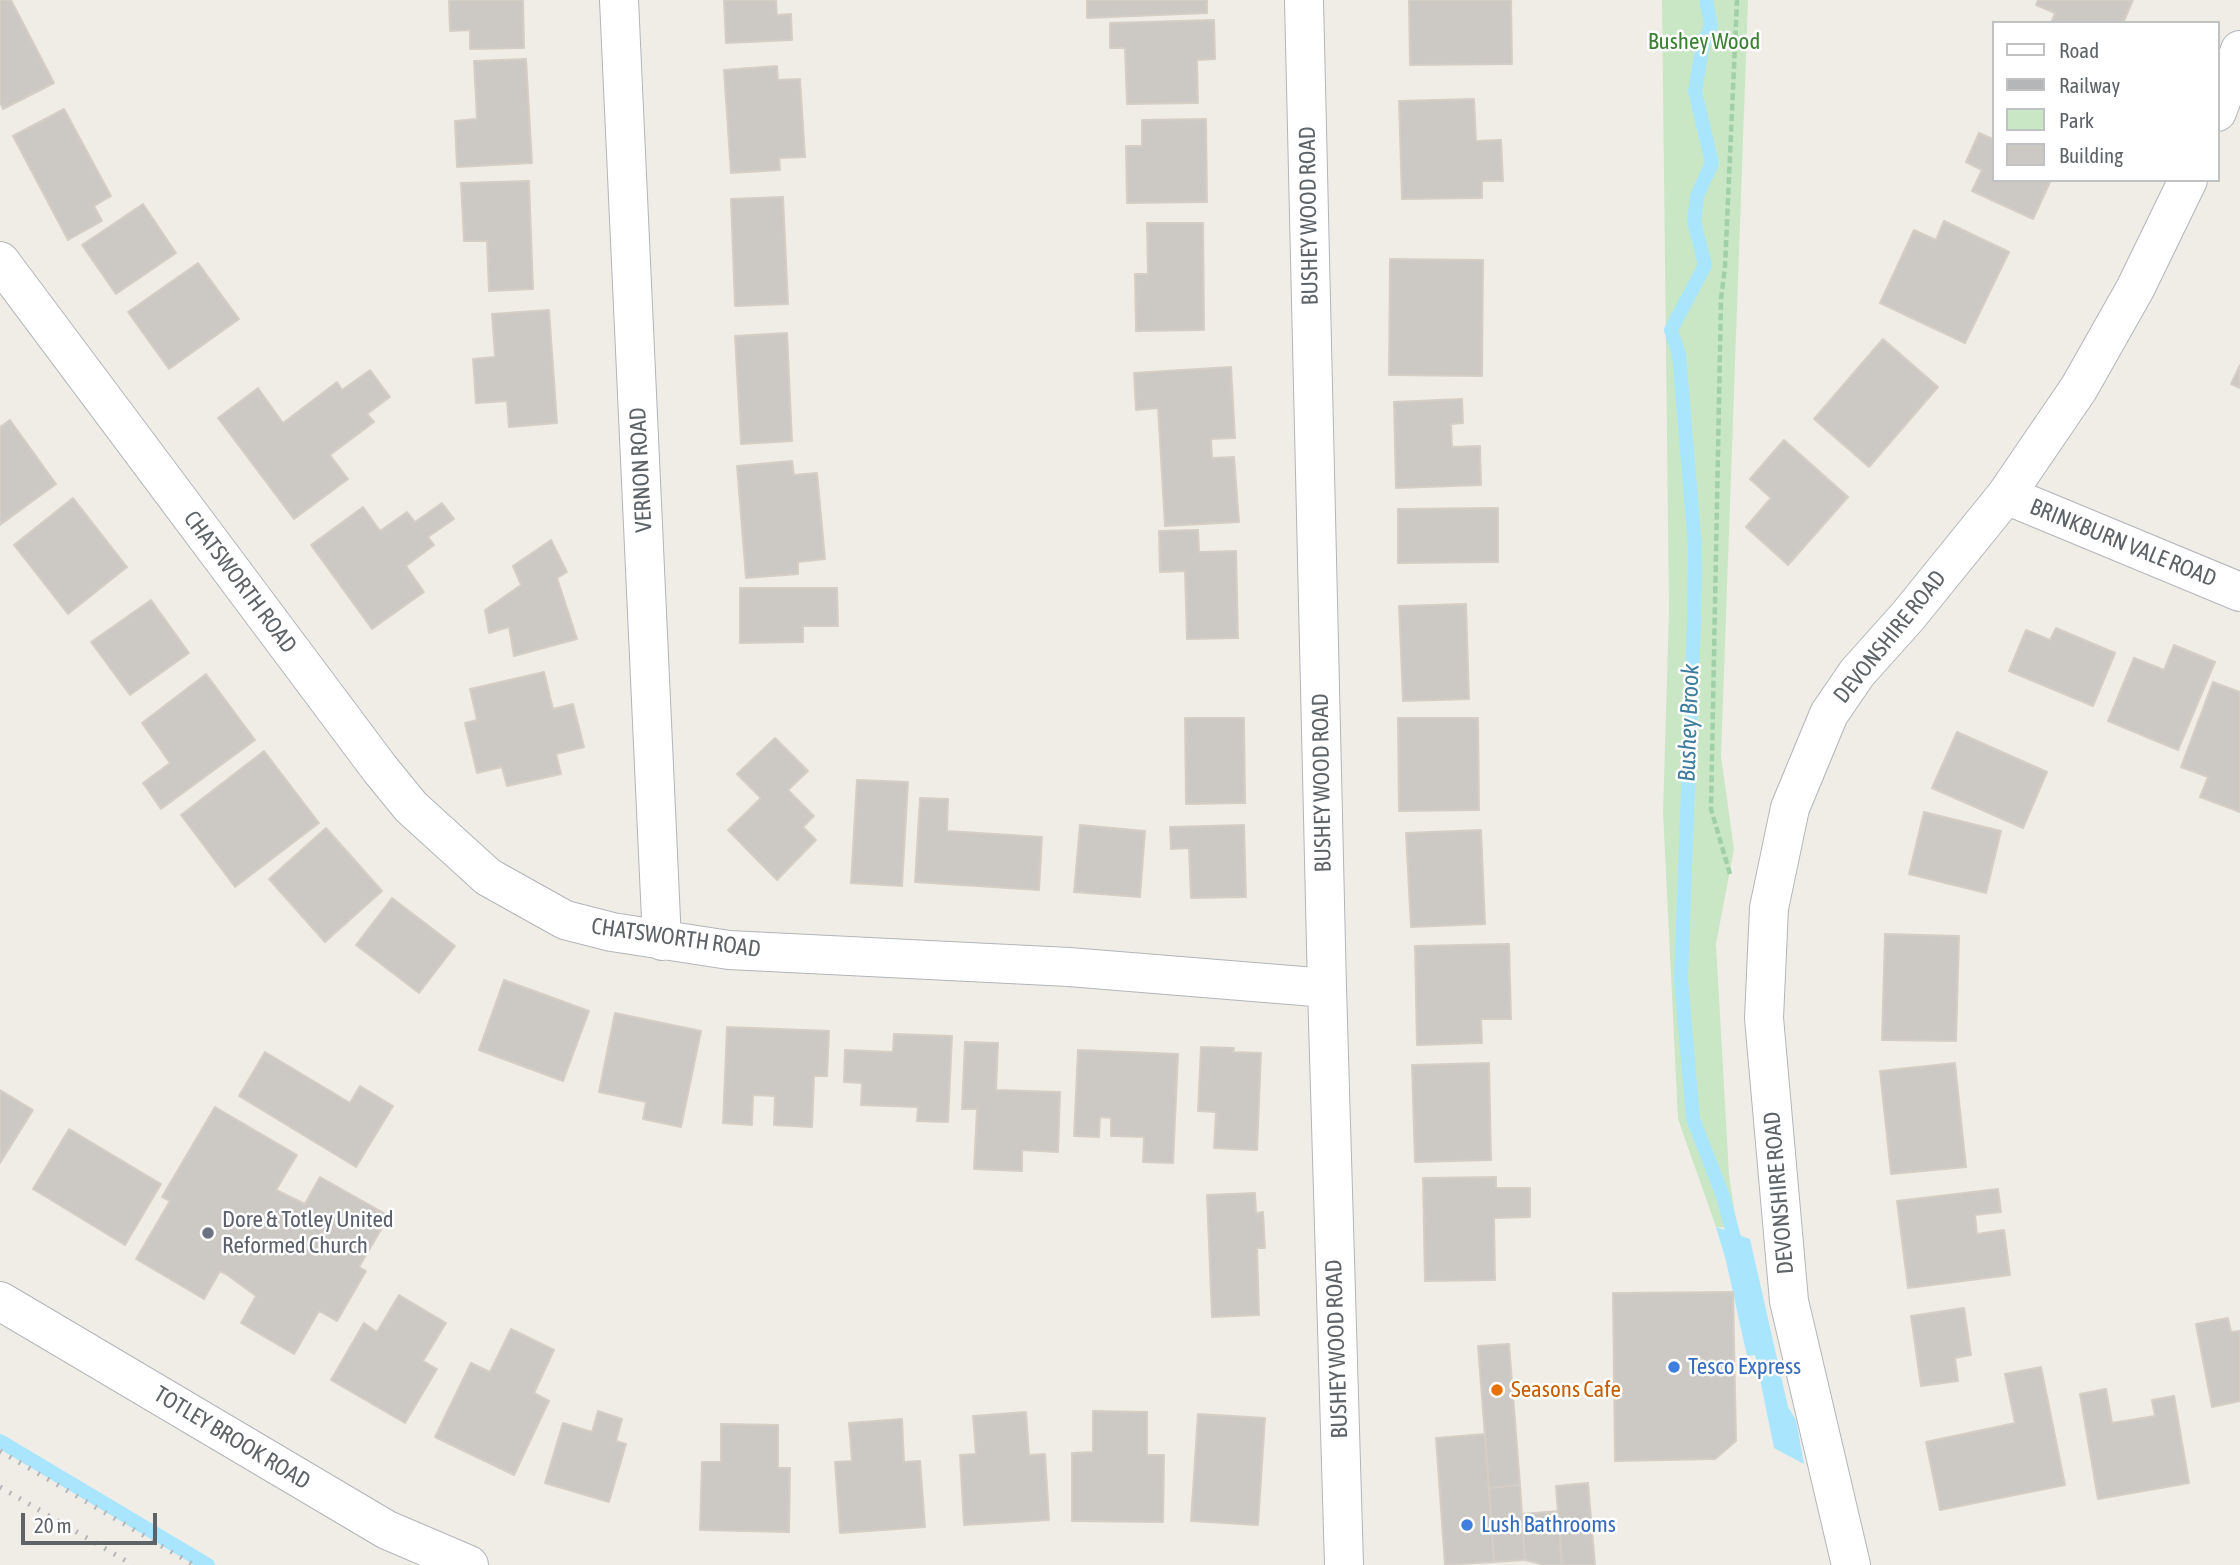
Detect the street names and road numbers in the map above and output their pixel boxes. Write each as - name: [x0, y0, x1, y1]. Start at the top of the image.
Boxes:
- street label: BUSHEY WOOD ROAD: [1294, 126, 1324, 306]
- street label: VERNON ROAD: [624, 407, 658, 533]
- street label: BRINKBURN VALE ROAD: [2026, 493, 2220, 593]
- street label: CHATSWORTH ROAD: [178, 506, 302, 658]
- street label: DEVONSHIRE ROAD: [1828, 565, 1952, 709]
- street label: BUSHEY WOOD ROAD: [1307, 693, 1337, 873]
- street label: CHATSWORTH ROAD: [590, 912, 762, 964]
- street label: DEVONSHIRE ROAD: [1758, 1111, 1800, 1275]
- street label: BUSHEY WOOD ROAD: [1320, 1259, 1354, 1439]
- street label: TOTLEY BROOK ROAD: [149, 1381, 315, 1495]

